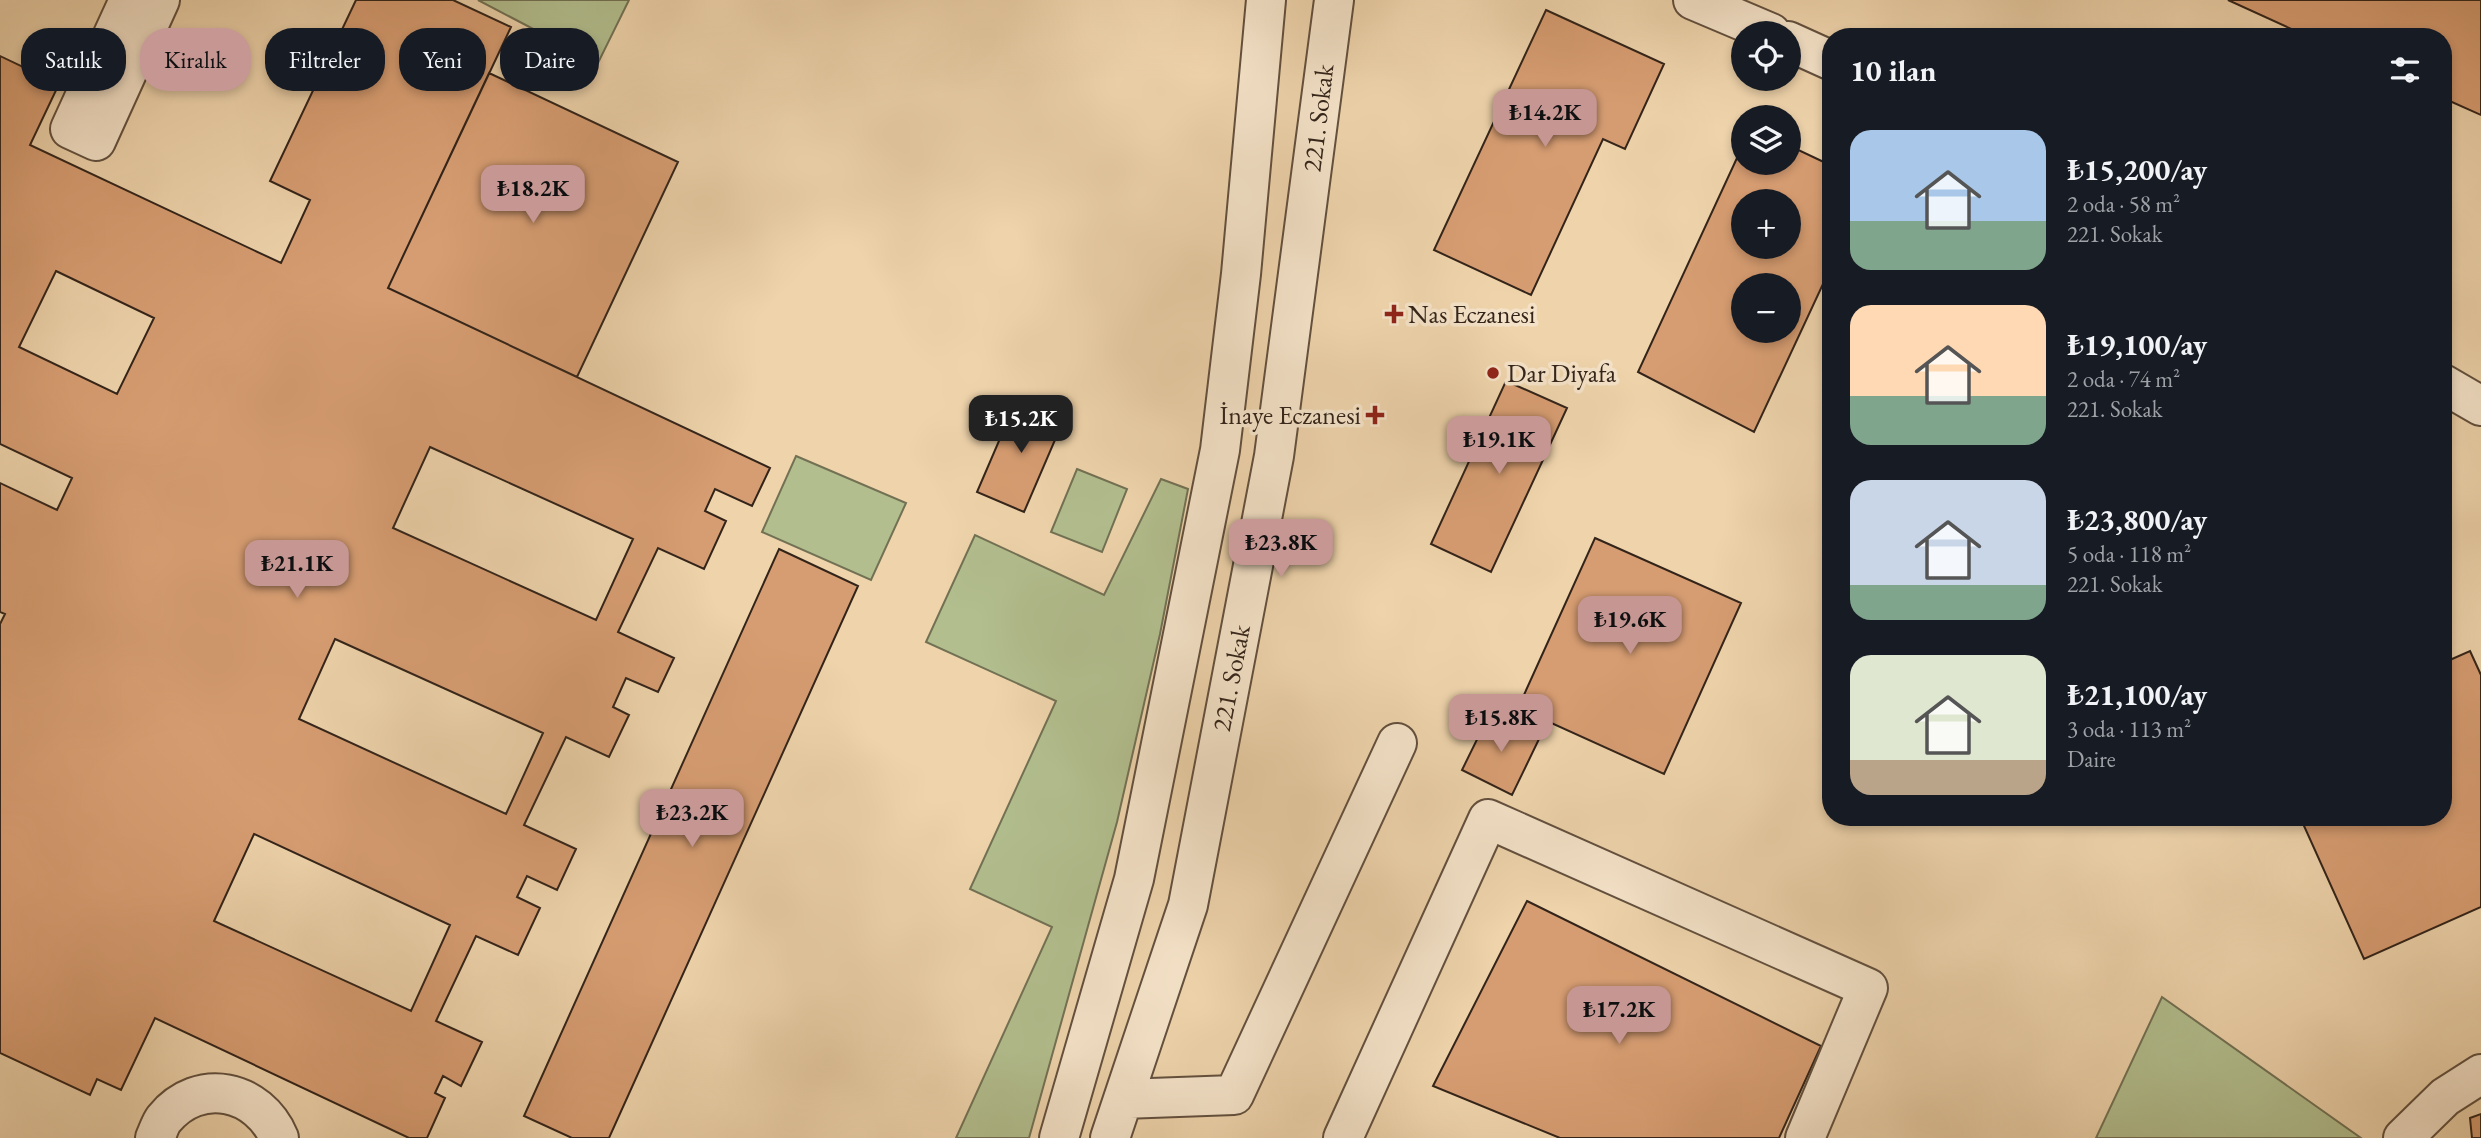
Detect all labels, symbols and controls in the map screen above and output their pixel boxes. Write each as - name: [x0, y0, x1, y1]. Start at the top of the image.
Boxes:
- map controls: [1731, 21, 1801, 343]
- button: locate: [1731, 21, 1801, 91]
- chip: Satılık: [21, 28, 126, 91]
- chip: Kiralık: [140, 28, 251, 91]
- chip: Filtreler: [265, 28, 385, 91]
- chip: Yeni: [399, 28, 486, 91]
- chip: Daire: [500, 28, 599, 91]
- text: 10 ilan: [1850, 51, 1936, 90]
- icon: filters: [2386, 51, 2424, 89]
- street label: 221. Sokak: [1295, 62, 1342, 174]
- pin: ₺14.2K: [1488, 90, 1602, 149]
- text: ₺14.2K: [1509, 97, 1581, 127]
- button: layers: [1731, 105, 1801, 175]
- text: ₺15,200/ay: [2067, 150, 2207, 189]
- icon: home: [1906, 158, 1990, 242]
- pin: ₺18.2K: [476, 166, 590, 225]
- text: ₺18.2K: [497, 173, 569, 203]
- button: +: [1731, 189, 1801, 259]
- text: 2 oda · 58 m²: [2067, 189, 2180, 219]
- text: 221. Sokak: [2067, 219, 2163, 249]
- button: −: [1731, 273, 1801, 343]
- place label: Nas Eczanesi: [1408, 297, 1535, 331]
- marker: Nas Eczanesi: [1386, 306, 1402, 322]
- text: ₺19,100/ay: [2067, 325, 2207, 364]
- icon: home: [1906, 333, 1990, 417]
- place label: Dar Diyafa: [1507, 356, 1617, 390]
- text: 2 oda · 74 m²: [2067, 364, 2180, 394]
- marker: Dar Diyafa: [1485, 365, 1501, 381]
- text: 221. Sokak: [2067, 394, 2163, 424]
- pin: ₺15.2K: [964, 396, 1078, 455]
- place label: İnaye Eczanesi: [1219, 398, 1361, 432]
- text: ₺15.2K: [985, 403, 1057, 433]
- marker: İnaye Eczanesi: [1367, 407, 1383, 423]
- pin: ₺19.1K: [1442, 416, 1556, 476]
- text: ₺19.1K: [1463, 424, 1535, 454]
- text: ₺23,800/ay: [2067, 500, 2207, 539]
- icon: home: [1906, 508, 1990, 592]
- pin: ₺23.8K: [1224, 520, 1338, 579]
- text: ₺23.8K: [1245, 527, 1317, 557]
- text: 5 oda · 118 m²: [2067, 539, 2191, 569]
- pin: ₺21.1K: [240, 540, 354, 600]
- text: ₺21.1K: [261, 548, 333, 578]
- text: 221. Sokak: [2067, 569, 2163, 599]
- pin: ₺19.6K: [1573, 596, 1687, 656]
- text: ₺19.6K: [1594, 604, 1666, 634]
- street label: 221. Sokak: [1204, 621, 1258, 734]
- text: ₺21,100/ay: [2067, 675, 2207, 714]
- icon: home: [1906, 683, 1990, 767]
- pin: ₺15.8K: [1444, 694, 1558, 754]
- text: ₺15.8K: [1465, 702, 1537, 732]
- text: 3 oda · 113 m²: [2067, 714, 2191, 744]
- text: Daire: [2067, 744, 2116, 774]
- pin: ₺23.2K: [635, 790, 749, 849]
- text: ₺23.2K: [656, 797, 728, 827]
- pin: ₺17.2K: [1562, 986, 1676, 1046]
- text: ₺17.2K: [1583, 994, 1655, 1024]

